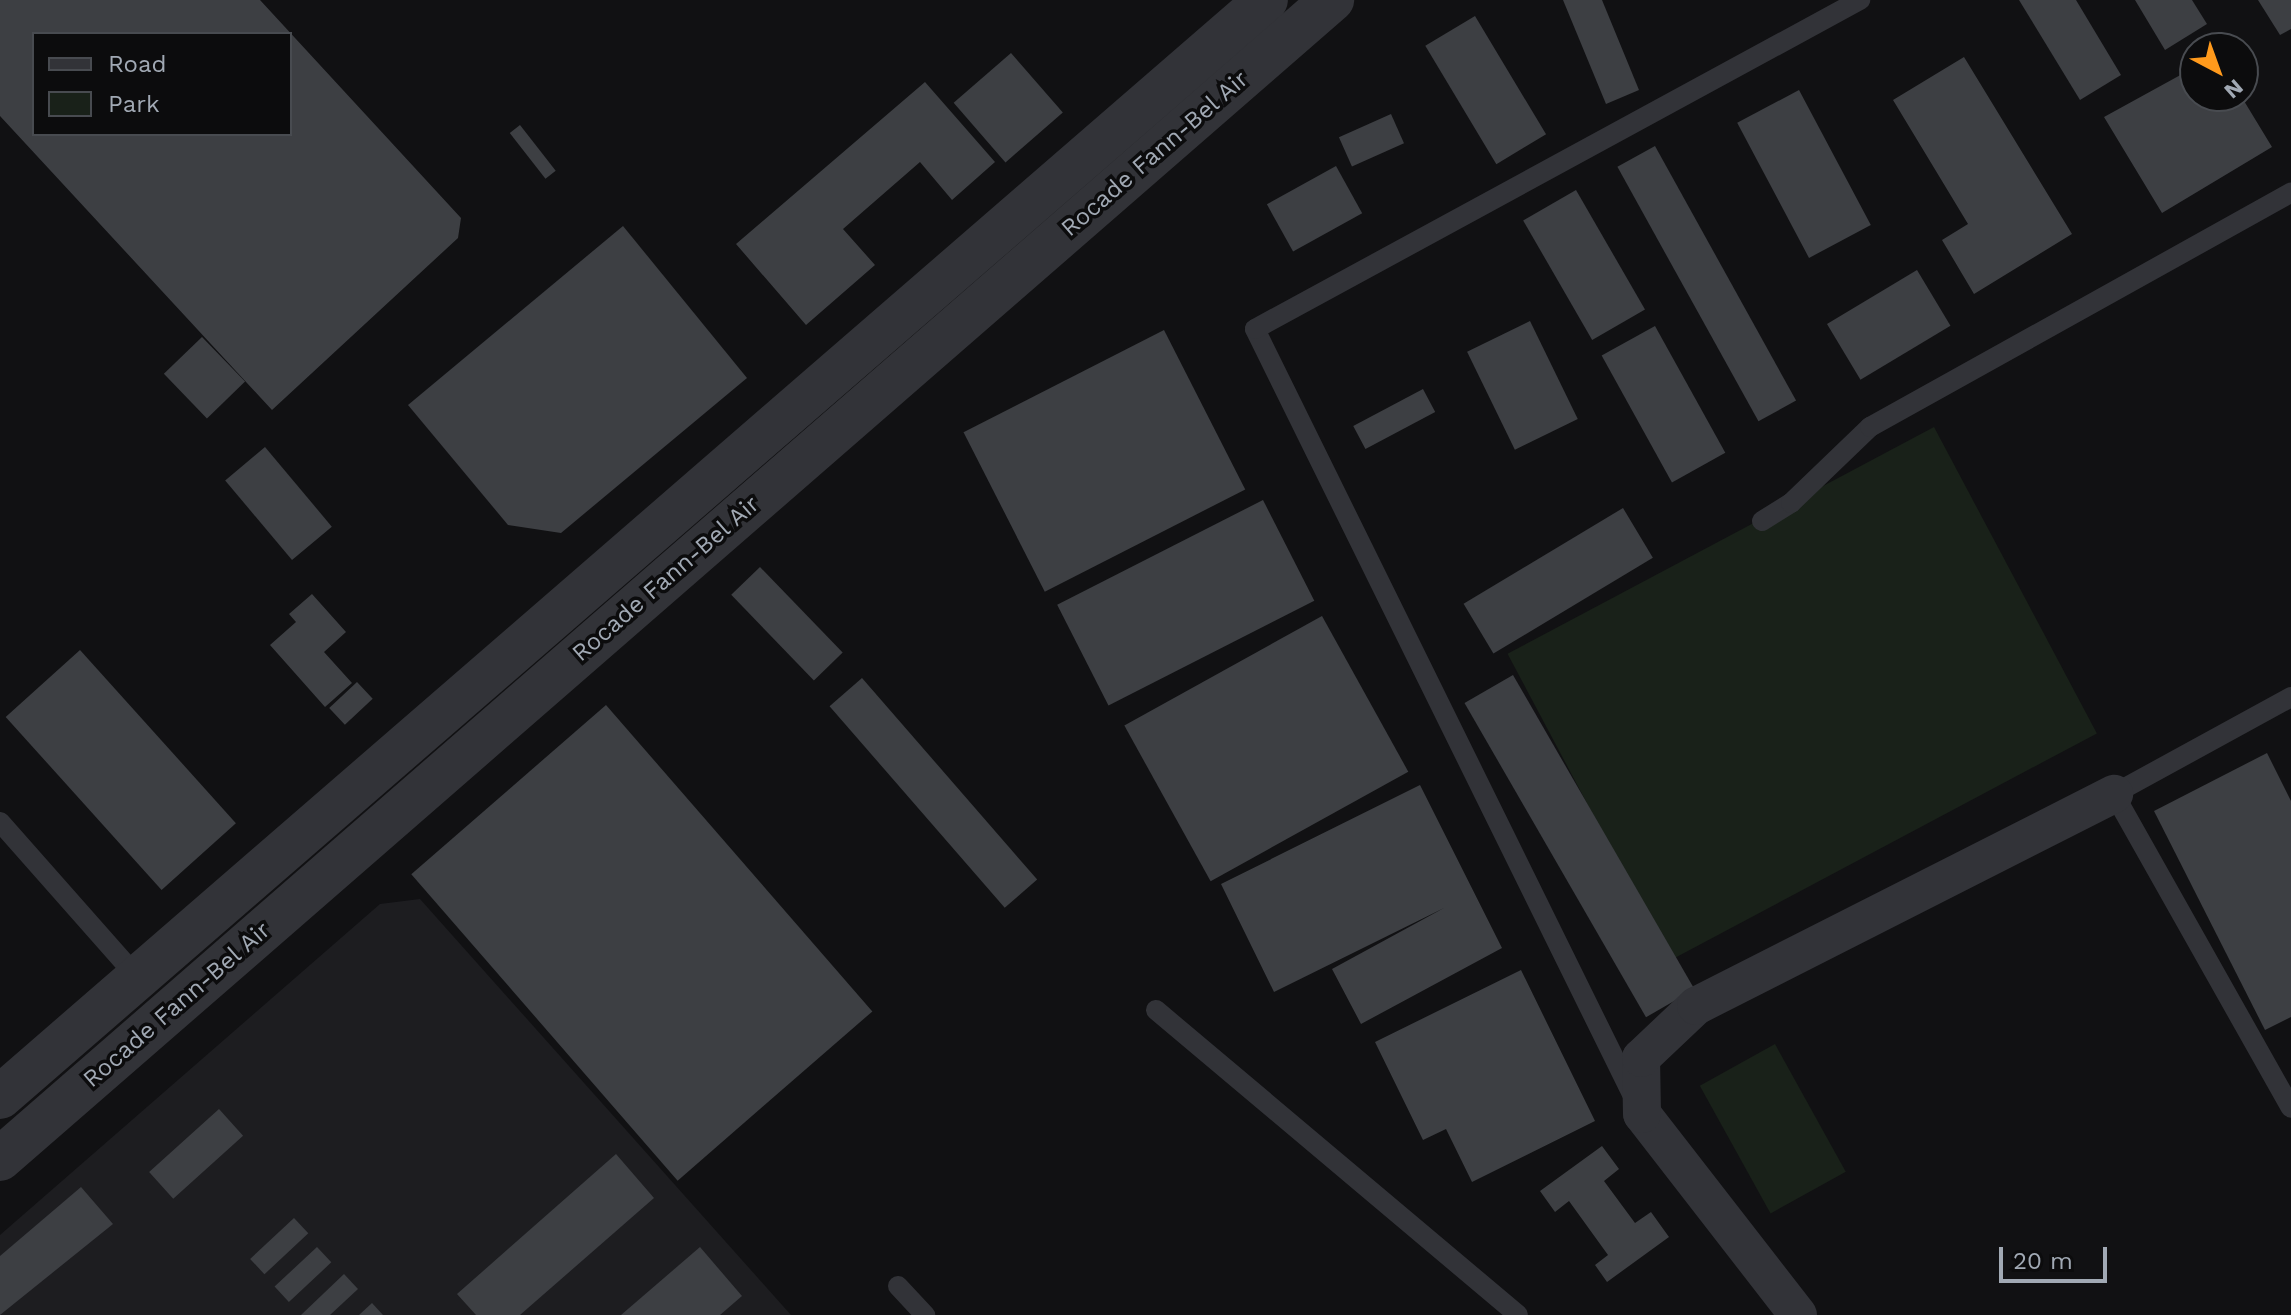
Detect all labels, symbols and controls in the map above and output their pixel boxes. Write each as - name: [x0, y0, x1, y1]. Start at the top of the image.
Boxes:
- legend: [32, 32, 292, 136]
- north arrow: [2179, 32, 2259, 112]
- text: Road: [108, 50, 167, 78]
- street label: Rocade Fann-Bel Air: [1055, 64, 1255, 244]
- text: N: [2219, 74, 2248, 104]
- text: Park: [108, 90, 160, 118]
- street label: Rocade Fann-Bel Air: [566, 489, 766, 669]
- street label: Rocade Fann-Bel Air: [77, 915, 277, 1095]
- scale bar: [2003, 1231, 2111, 1281]
- text: 20 m: [2013, 1247, 2073, 1275]

